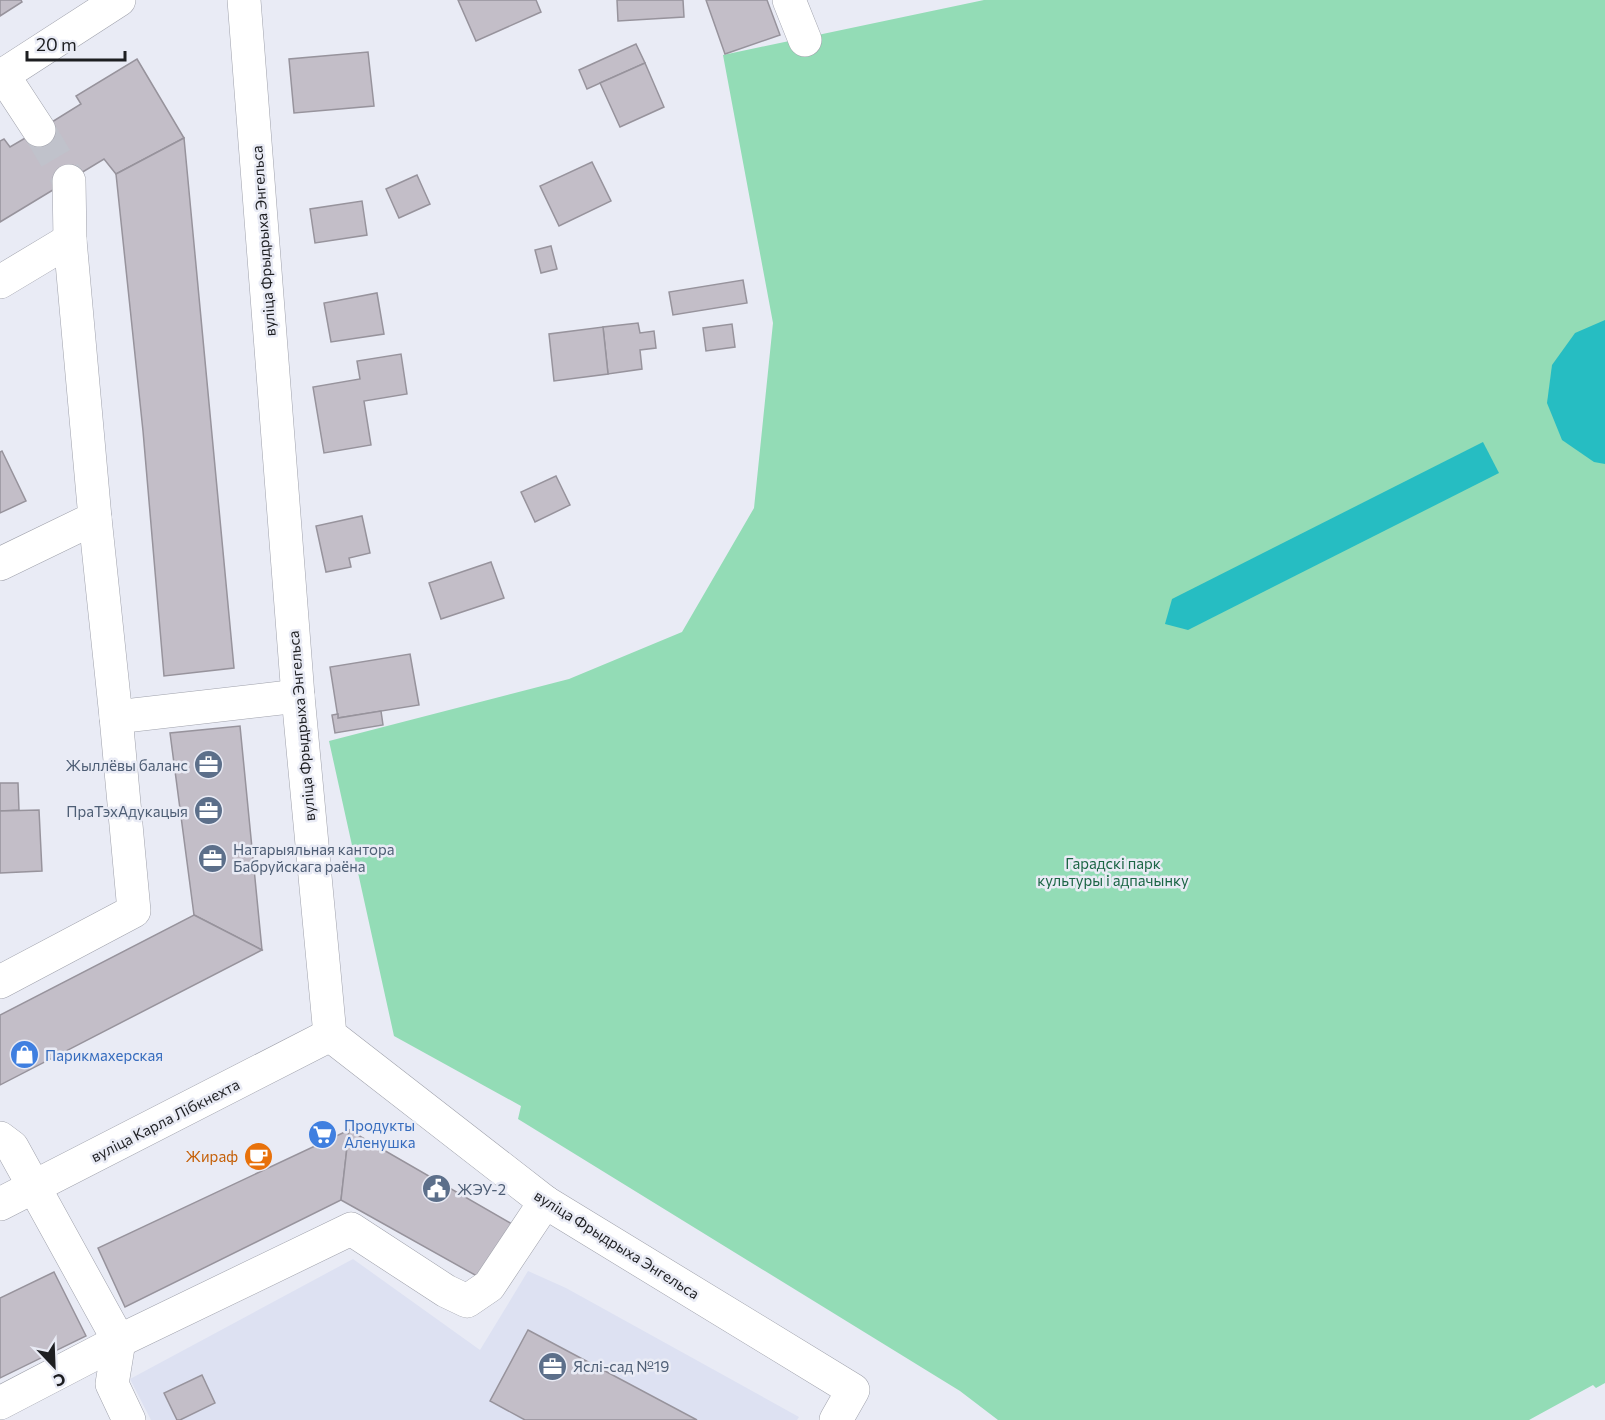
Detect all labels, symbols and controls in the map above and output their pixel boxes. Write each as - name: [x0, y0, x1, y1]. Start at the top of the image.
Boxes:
- scale bar: [27, 24, 124, 62]
- text: 20 m: [36, 33, 77, 55]
- street label: вуліца Фрыдрыха Энгельса: [247, 145, 279, 337]
- street label: вуліца Фрыдрыха Энгельса: [284, 630, 318, 822]
- office icon: Жыллёвы баланс: [193, 749, 225, 781]
- place label: Жыллёвы баланс: [65, 756, 188, 774]
- office icon: ПраТэхАдукацыя: [193, 795, 225, 827]
- place label: ПраТэхАдукацыя: [66, 802, 188, 820]
- place label: Натарыяльная кантора Бабруйскага раёна: [233, 840, 395, 875]
- office icon: Натарыяльная кантора Бабруйскага раёна: [196, 842, 228, 874]
- park label: Гарадскі парк культуры і адпачынку: [1037, 854, 1189, 889]
- shop icon: Парикмахерская: [8, 1039, 40, 1071]
- place label: Парикмахерская: [45, 1046, 163, 1064]
- street label: вуліца Карла Лібкнехта: [88, 1075, 242, 1165]
- place label: Продукты Аленушка: [344, 1116, 416, 1151]
- supermarket icon: Продукты Аленушка: [307, 1118, 339, 1150]
- cafe icon: Жираф: [243, 1140, 275, 1172]
- place label: Жираф: [186, 1147, 238, 1165]
- public building icon: ЖЭУ-2: [420, 1173, 452, 1205]
- place label: ЖЭУ-2: [457, 1180, 506, 1198]
- street label: вуліца Фрыдрыха Энгельса: [531, 1186, 703, 1302]
- north arrow: [24, 1336, 84, 1396]
- office icon: Яслі-сад №19: [536, 1350, 568, 1382]
- place label: Яслі-сад №19: [573, 1357, 669, 1375]
- text: С: [51, 1369, 69, 1391]

